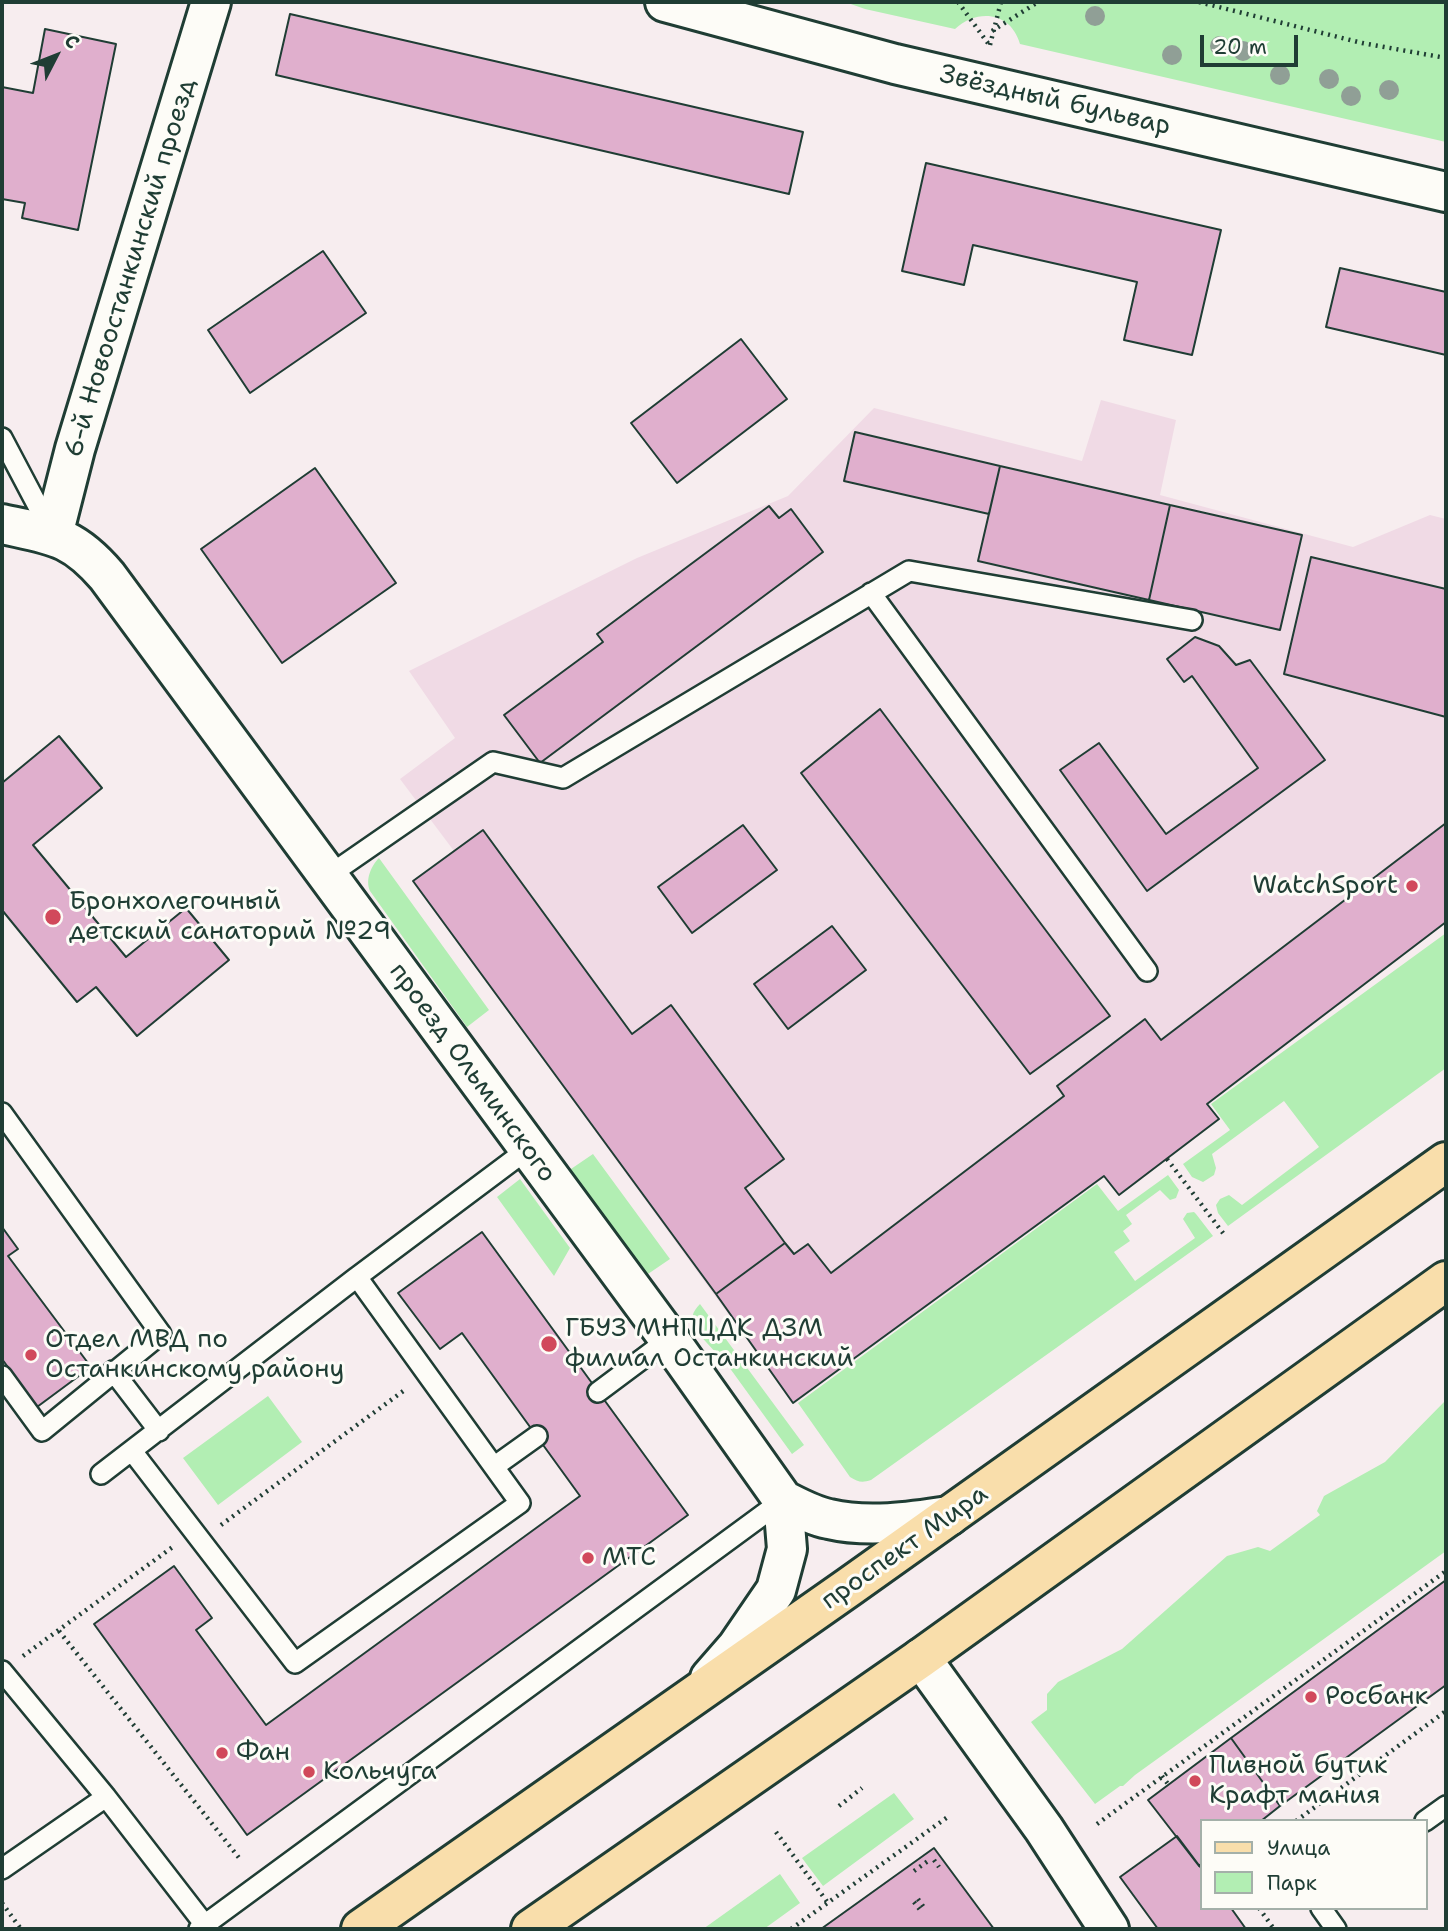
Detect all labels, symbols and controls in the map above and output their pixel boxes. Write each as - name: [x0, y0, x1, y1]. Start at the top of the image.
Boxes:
- north arrow: [21, 21, 91, 91]
- scale bar: [1203, 21, 1301, 65]
- text: С: [59, 29, 85, 54]
- text: 20 m: [1213, 33, 1267, 61]
- street label: Звёздный бульвар: [937, 59, 1173, 143]
- street label: 6-й Новоостанкинский проезд: [58, 75, 204, 461]
- place label: WatchSport: [1252, 870, 1398, 902]
- marker: WatchSport: [1404, 878, 1420, 894]
- place label: Бронхолегочный детский санаторий №29: [69, 886, 391, 948]
- marker: Бронхолегочный детский санаторий №29: [43, 907, 63, 927]
- street label: проезд Ольминского: [382, 957, 562, 1189]
- place label: ГБУЗ МНПЦДК ДЗМ филиал Останкинский: [565, 1313, 854, 1374]
- place label: Отдел МВД по Останкинскому району: [45, 1324, 344, 1386]
- marker: ГБУЗ МНПЦДК ДЗМ филиал Останкинский: [539, 1334, 559, 1354]
- marker: Отдел МВД по Останкинскому району: [23, 1347, 39, 1363]
- street label: проспект Мира: [816, 1479, 994, 1617]
- place label: МТС: [602, 1542, 656, 1574]
- marker: МТС: [580, 1550, 596, 1566]
- place label: Росбанк: [1325, 1681, 1428, 1713]
- marker: Росбанк: [1303, 1689, 1319, 1705]
- place label: Фан: [236, 1737, 290, 1769]
- marker: Фан: [214, 1745, 230, 1761]
- place label: Пивной бутик Крафт мания: [1209, 1750, 1388, 1812]
- place label: Кольчуга: [323, 1756, 437, 1788]
- marker: Кольчуга: [301, 1764, 317, 1780]
- marker: Пивной бутик Крафт мания: [1187, 1773, 1203, 1789]
- legend: [1200, 1819, 1427, 1910]
- text: Улица: [1267, 1834, 1330, 1862]
- text: Парк: [1267, 1869, 1317, 1897]

